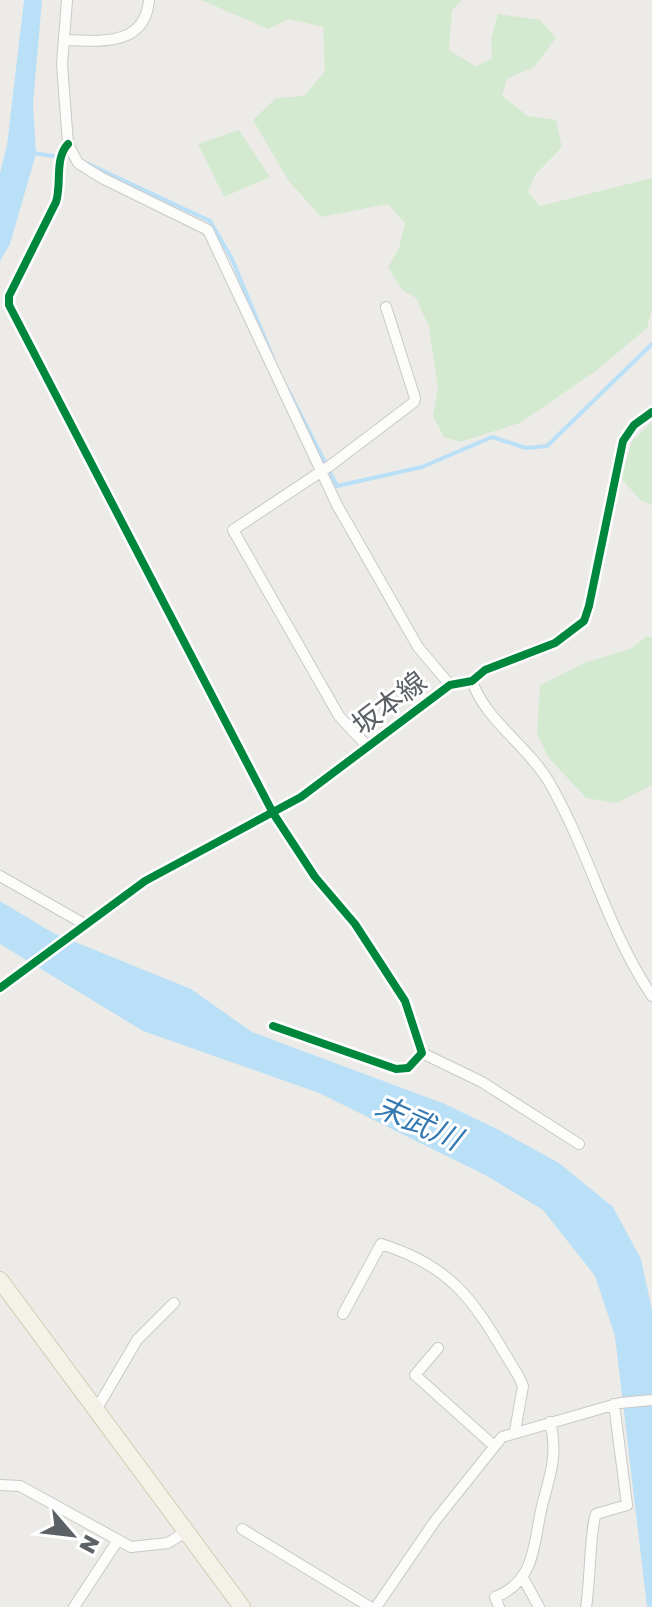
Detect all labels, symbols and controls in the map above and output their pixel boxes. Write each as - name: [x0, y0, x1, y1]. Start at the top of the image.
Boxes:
- street label: 坂本線: [345, 664, 432, 741]
- water label: 末武川: [370, 1087, 470, 1158]
- north arrow: [32, 1495, 112, 1575]
- text: N: [74, 1531, 106, 1558]

